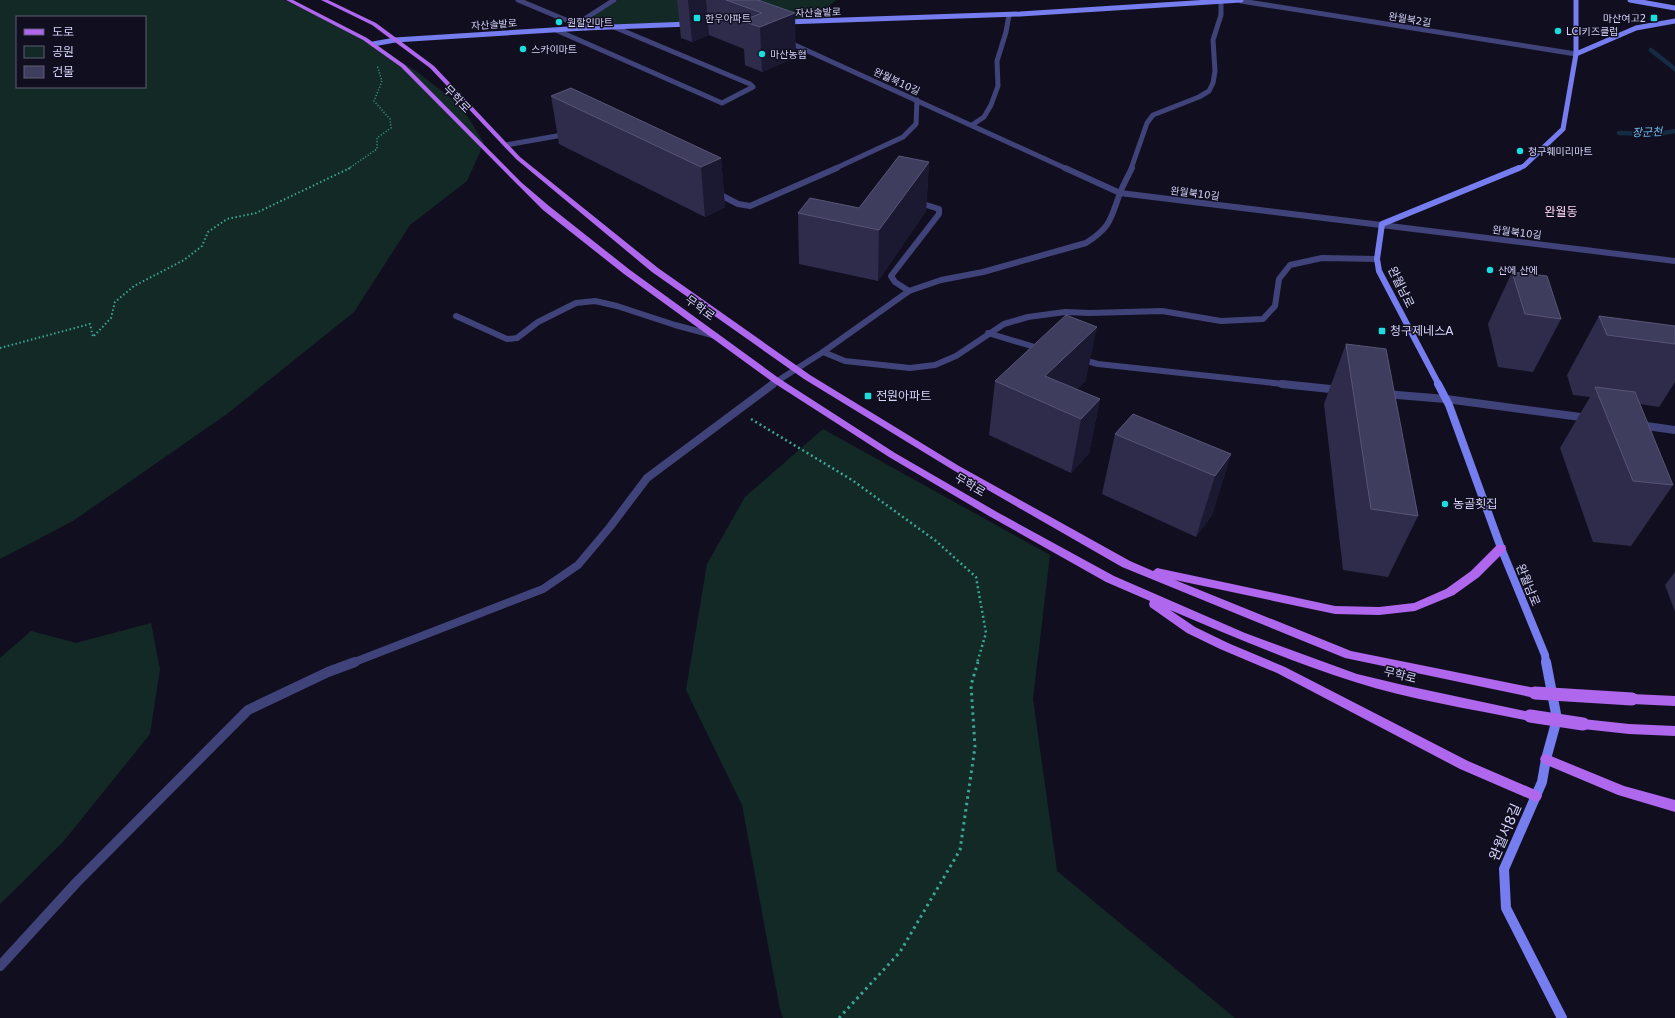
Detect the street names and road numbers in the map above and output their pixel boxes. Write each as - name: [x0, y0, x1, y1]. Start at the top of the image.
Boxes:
- street label: 자산솔밭로: [795, 6, 841, 19]
- street label: 완월북2길: [1388, 11, 1432, 28]
- street label: 자산솔밭로: [471, 17, 517, 32]
- street label: 완월북10길: [872, 66, 922, 97]
- street label: 무학로: [440, 82, 474, 116]
- street label: 완월북10길: [1170, 185, 1220, 202]
- street label: 완월북10길: [1492, 224, 1542, 241]
- street label: 완월남로: [1385, 264, 1417, 310]
- street label: 무학로: [682, 293, 718, 323]
- street label: 무학로: [952, 470, 988, 500]
- street label: 완월남로: [1513, 562, 1543, 608]
- street label: 무학로: [1382, 664, 1418, 686]
- street label: 완월서8길: [1486, 801, 1524, 863]

